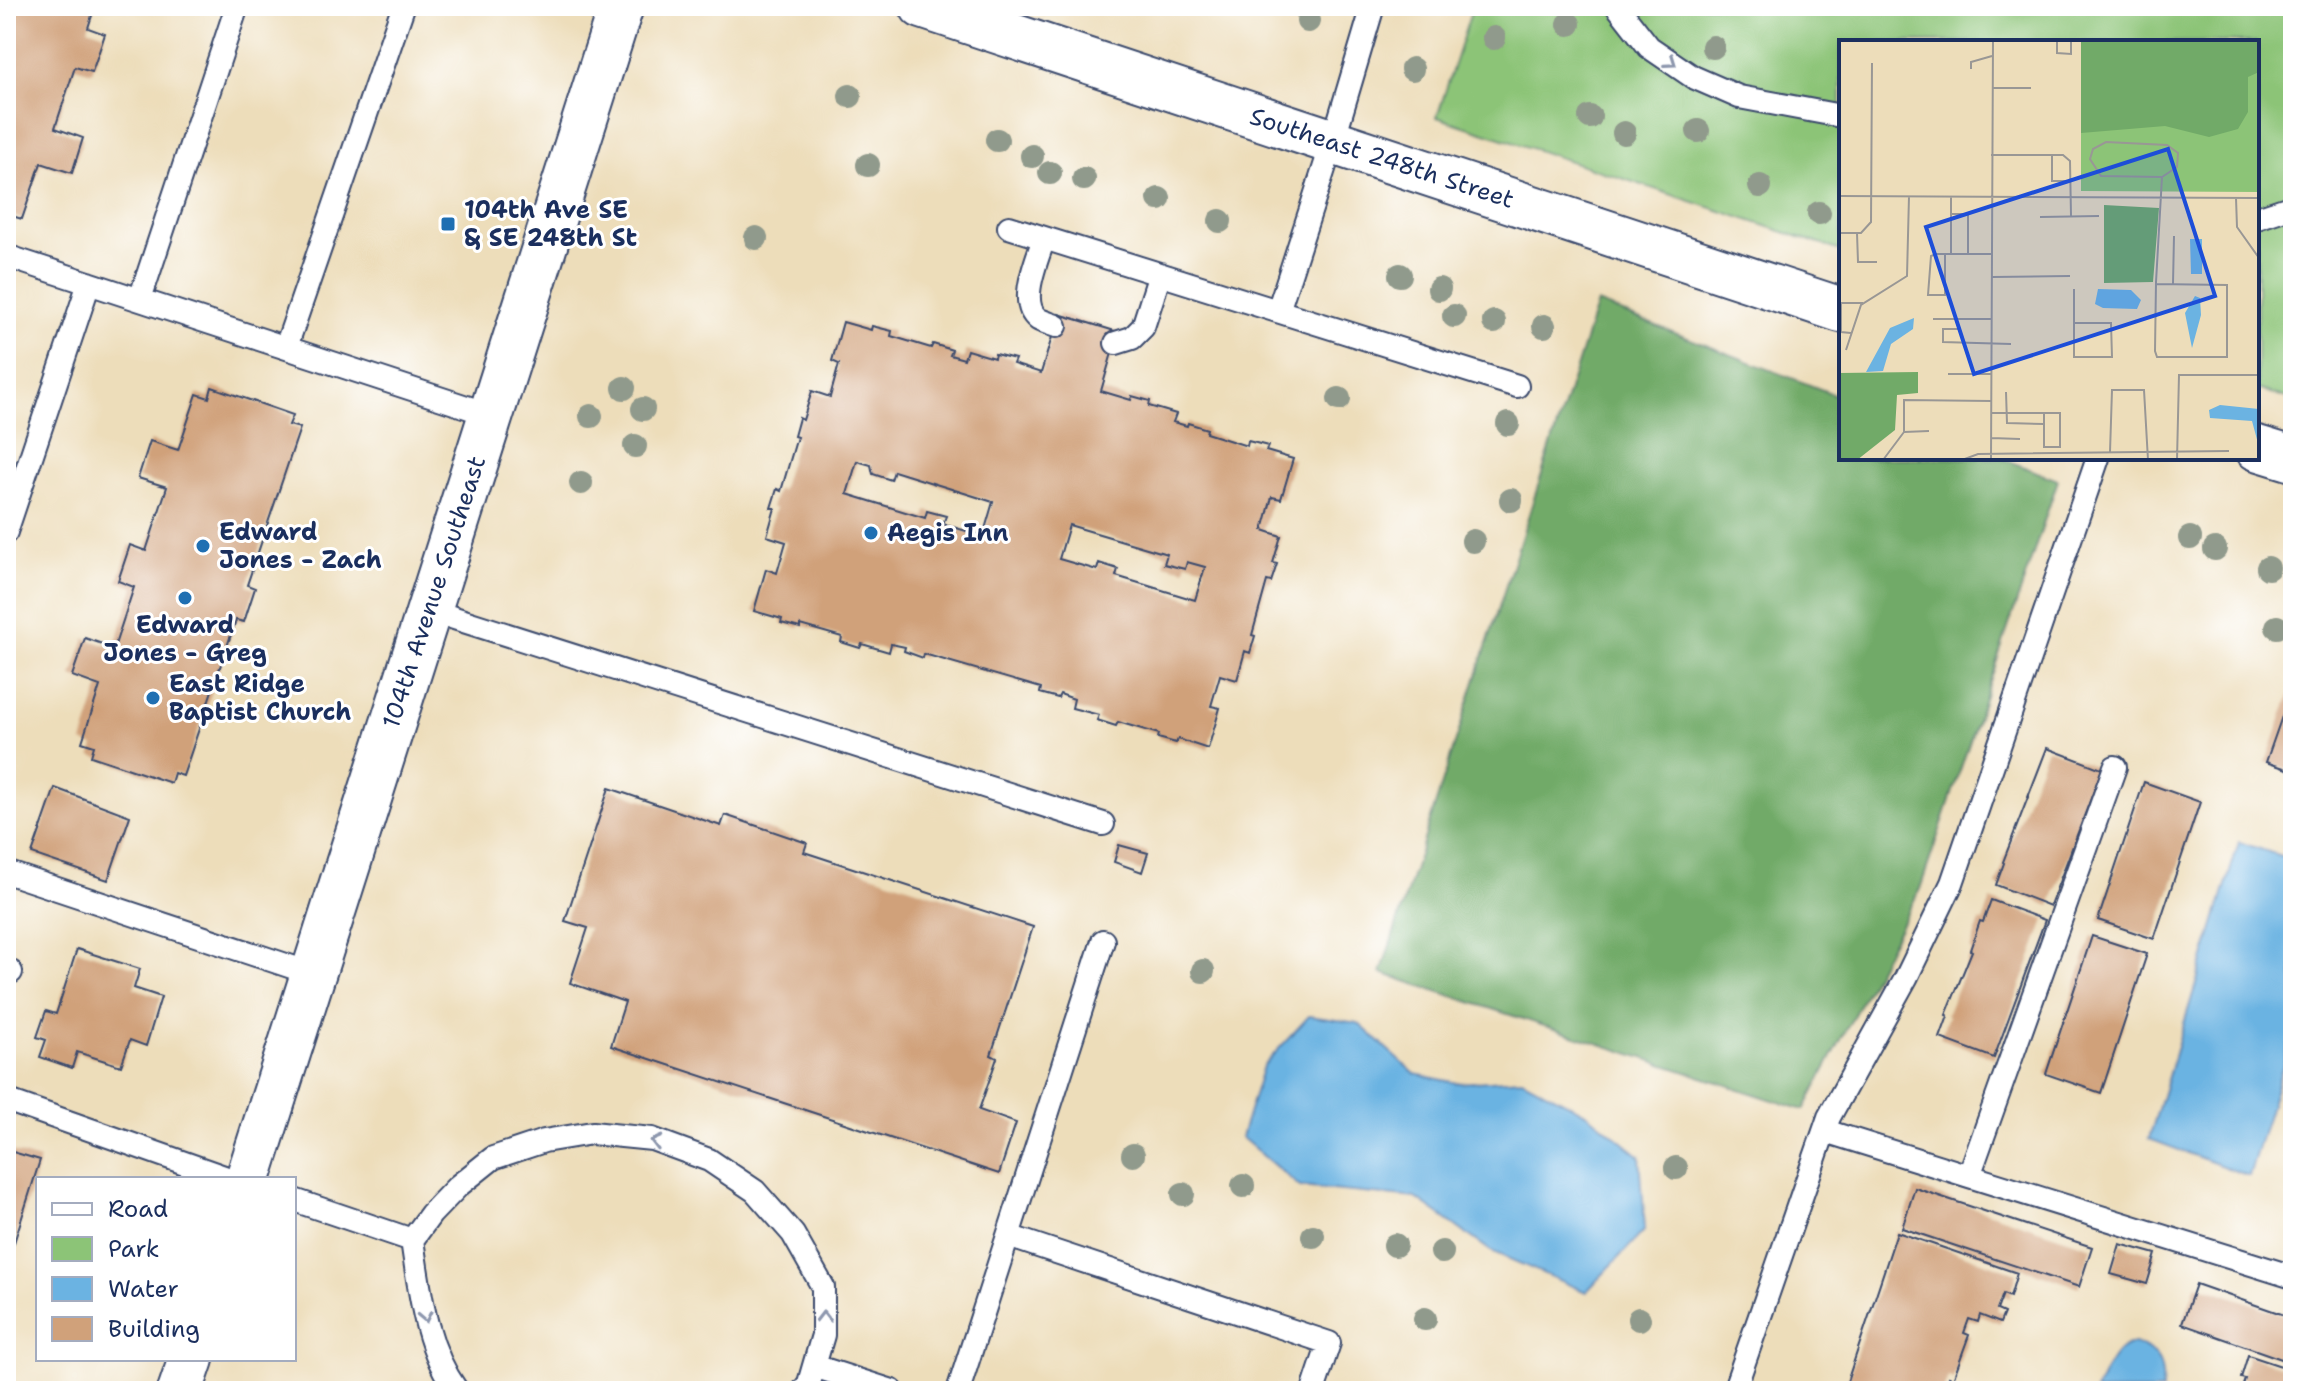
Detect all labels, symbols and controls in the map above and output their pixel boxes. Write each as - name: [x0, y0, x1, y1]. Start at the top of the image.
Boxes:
- inset map: [1839, 40, 2259, 460]
- one-way arrow: [1662, 52, 1676, 67]
- street label: Southeast 248th Street: [1246, 100, 1518, 216]
- place label: 104th Ave SE & SE 248th St: [464, 194, 637, 254]
- marker: 104th Ave SE & SE 248th St: [439, 215, 457, 233]
- street label: 104th Avenue Southeast: [375, 452, 493, 732]
- place label: Edward Jones - Zach: [219, 516, 382, 576]
- place label: Aegis Inn: [887, 517, 1008, 549]
- marker: Aegis Inn: [862, 524, 880, 542]
- marker: Edward Jones - Zach: [194, 537, 212, 555]
- marker: Edward Jones - Greg: [176, 589, 194, 607]
- place label: Edward Jones - Greg: [103, 609, 267, 669]
- place label: East Ridge Baptist Church: [169, 668, 351, 728]
- marker: East Ridge Baptist Church: [144, 689, 162, 707]
- one-way arrow: [650, 1134, 664, 1151]
- legend: [36, 1177, 296, 1361]
- text: Road: [108, 1193, 168, 1225]
- text: Park: [108, 1233, 160, 1265]
- text: Water: [108, 1273, 179, 1305]
- one-way arrow: [416, 1310, 433, 1323]
- one-way arrow: [814, 1310, 832, 1323]
- text: Building: [108, 1313, 200, 1345]

